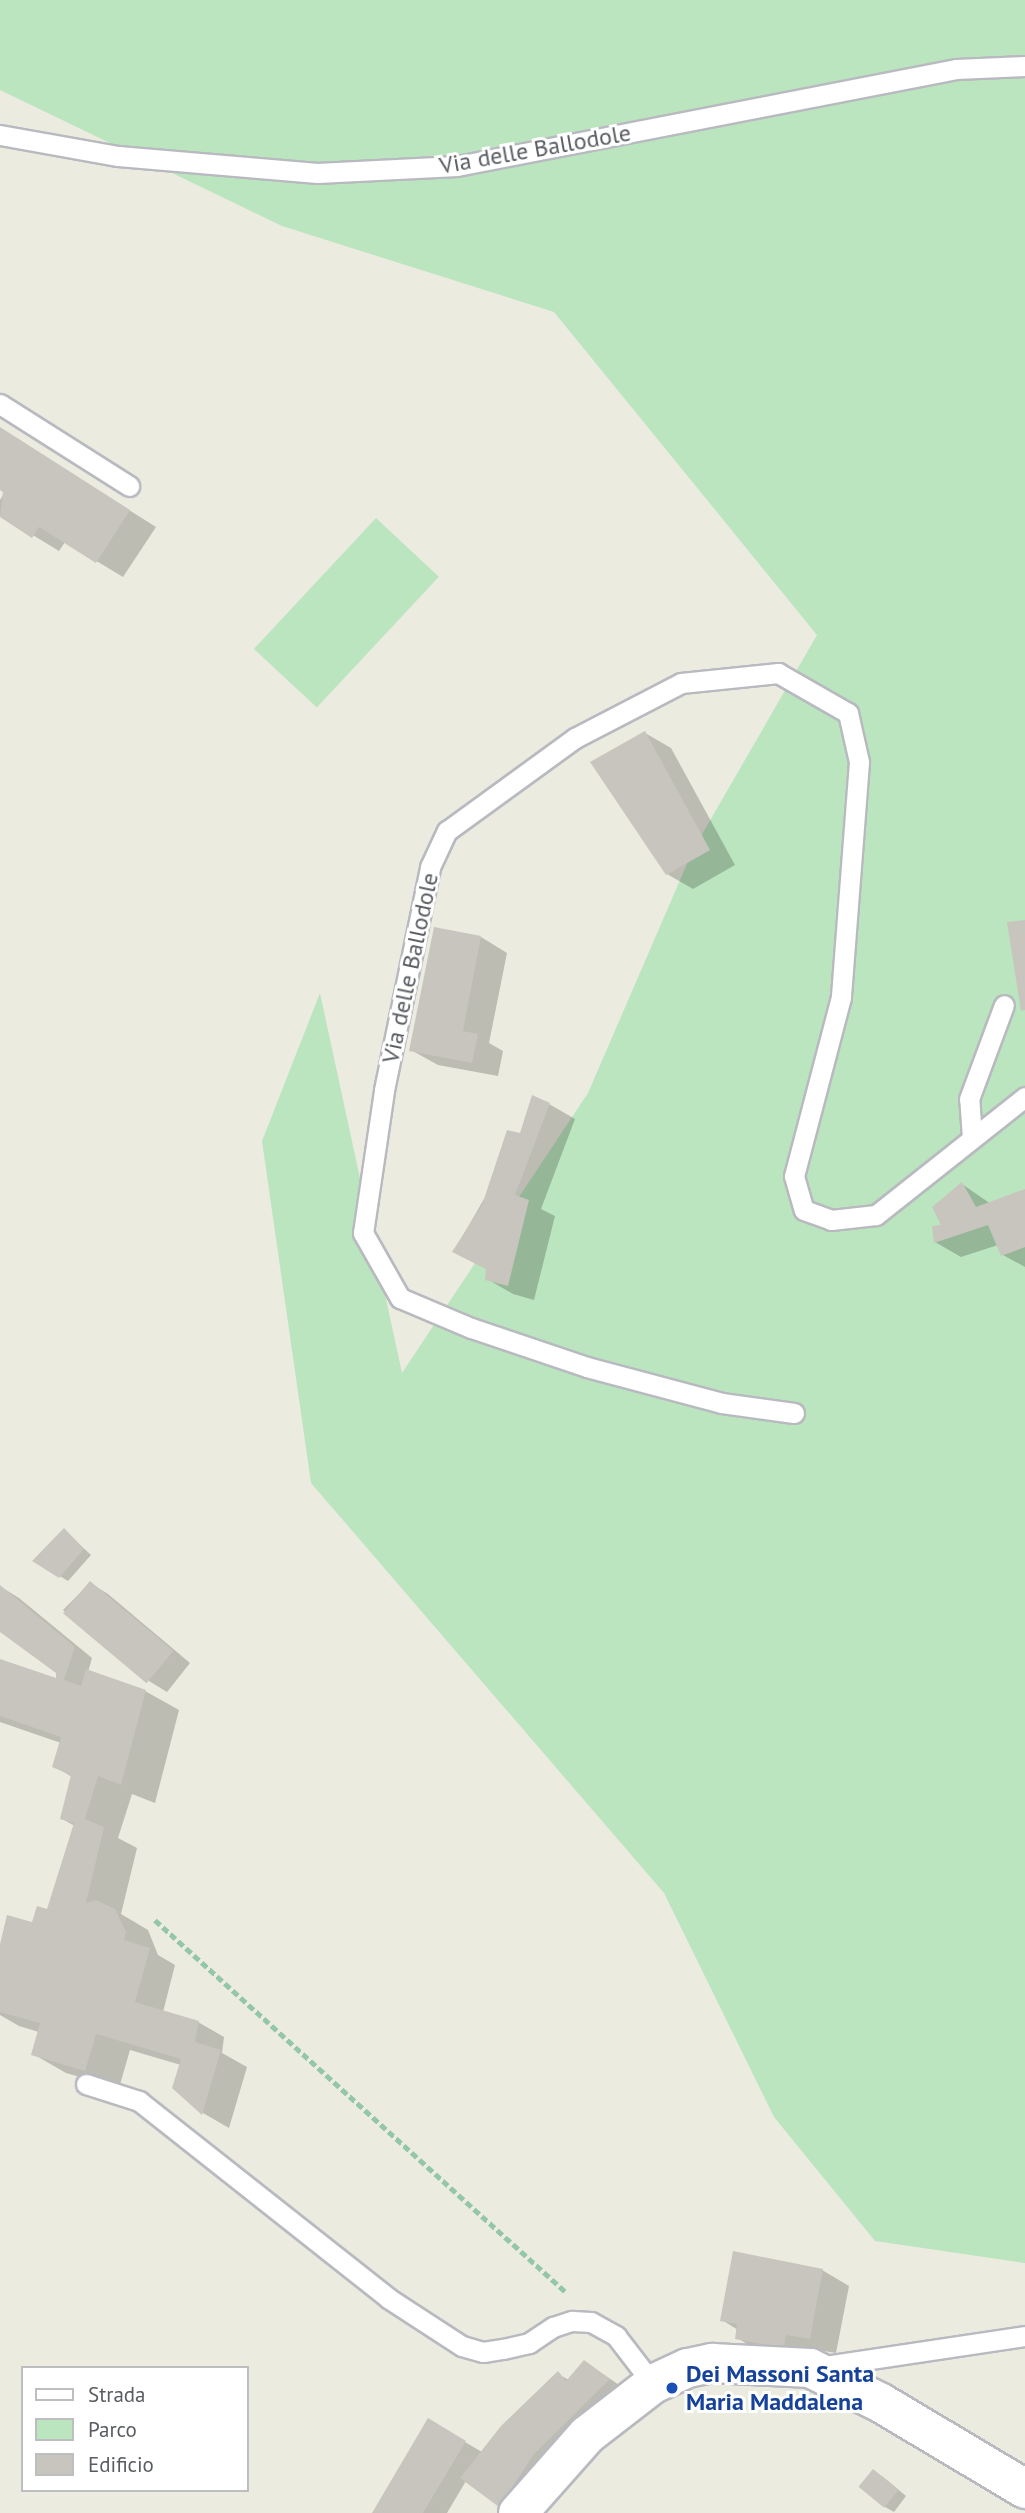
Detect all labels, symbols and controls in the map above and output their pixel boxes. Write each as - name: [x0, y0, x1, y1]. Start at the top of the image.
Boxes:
- street label: Via delle Ballodole: [437, 118, 633, 180]
- street label: Via delle Ballodole: [376, 870, 444, 1066]
- place label: Dei Massoni Santa Maria Maddalena: [686, 2360, 874, 2416]
- legend: [21, 2366, 248, 2492]
- marker: Dei Massoni Santa Maria Maddalena: [664, 2380, 680, 2396]
- text: Strada: [88, 2381, 146, 2408]
- text: Parco: [88, 2416, 137, 2443]
- text: Edificio: [88, 2451, 154, 2478]

